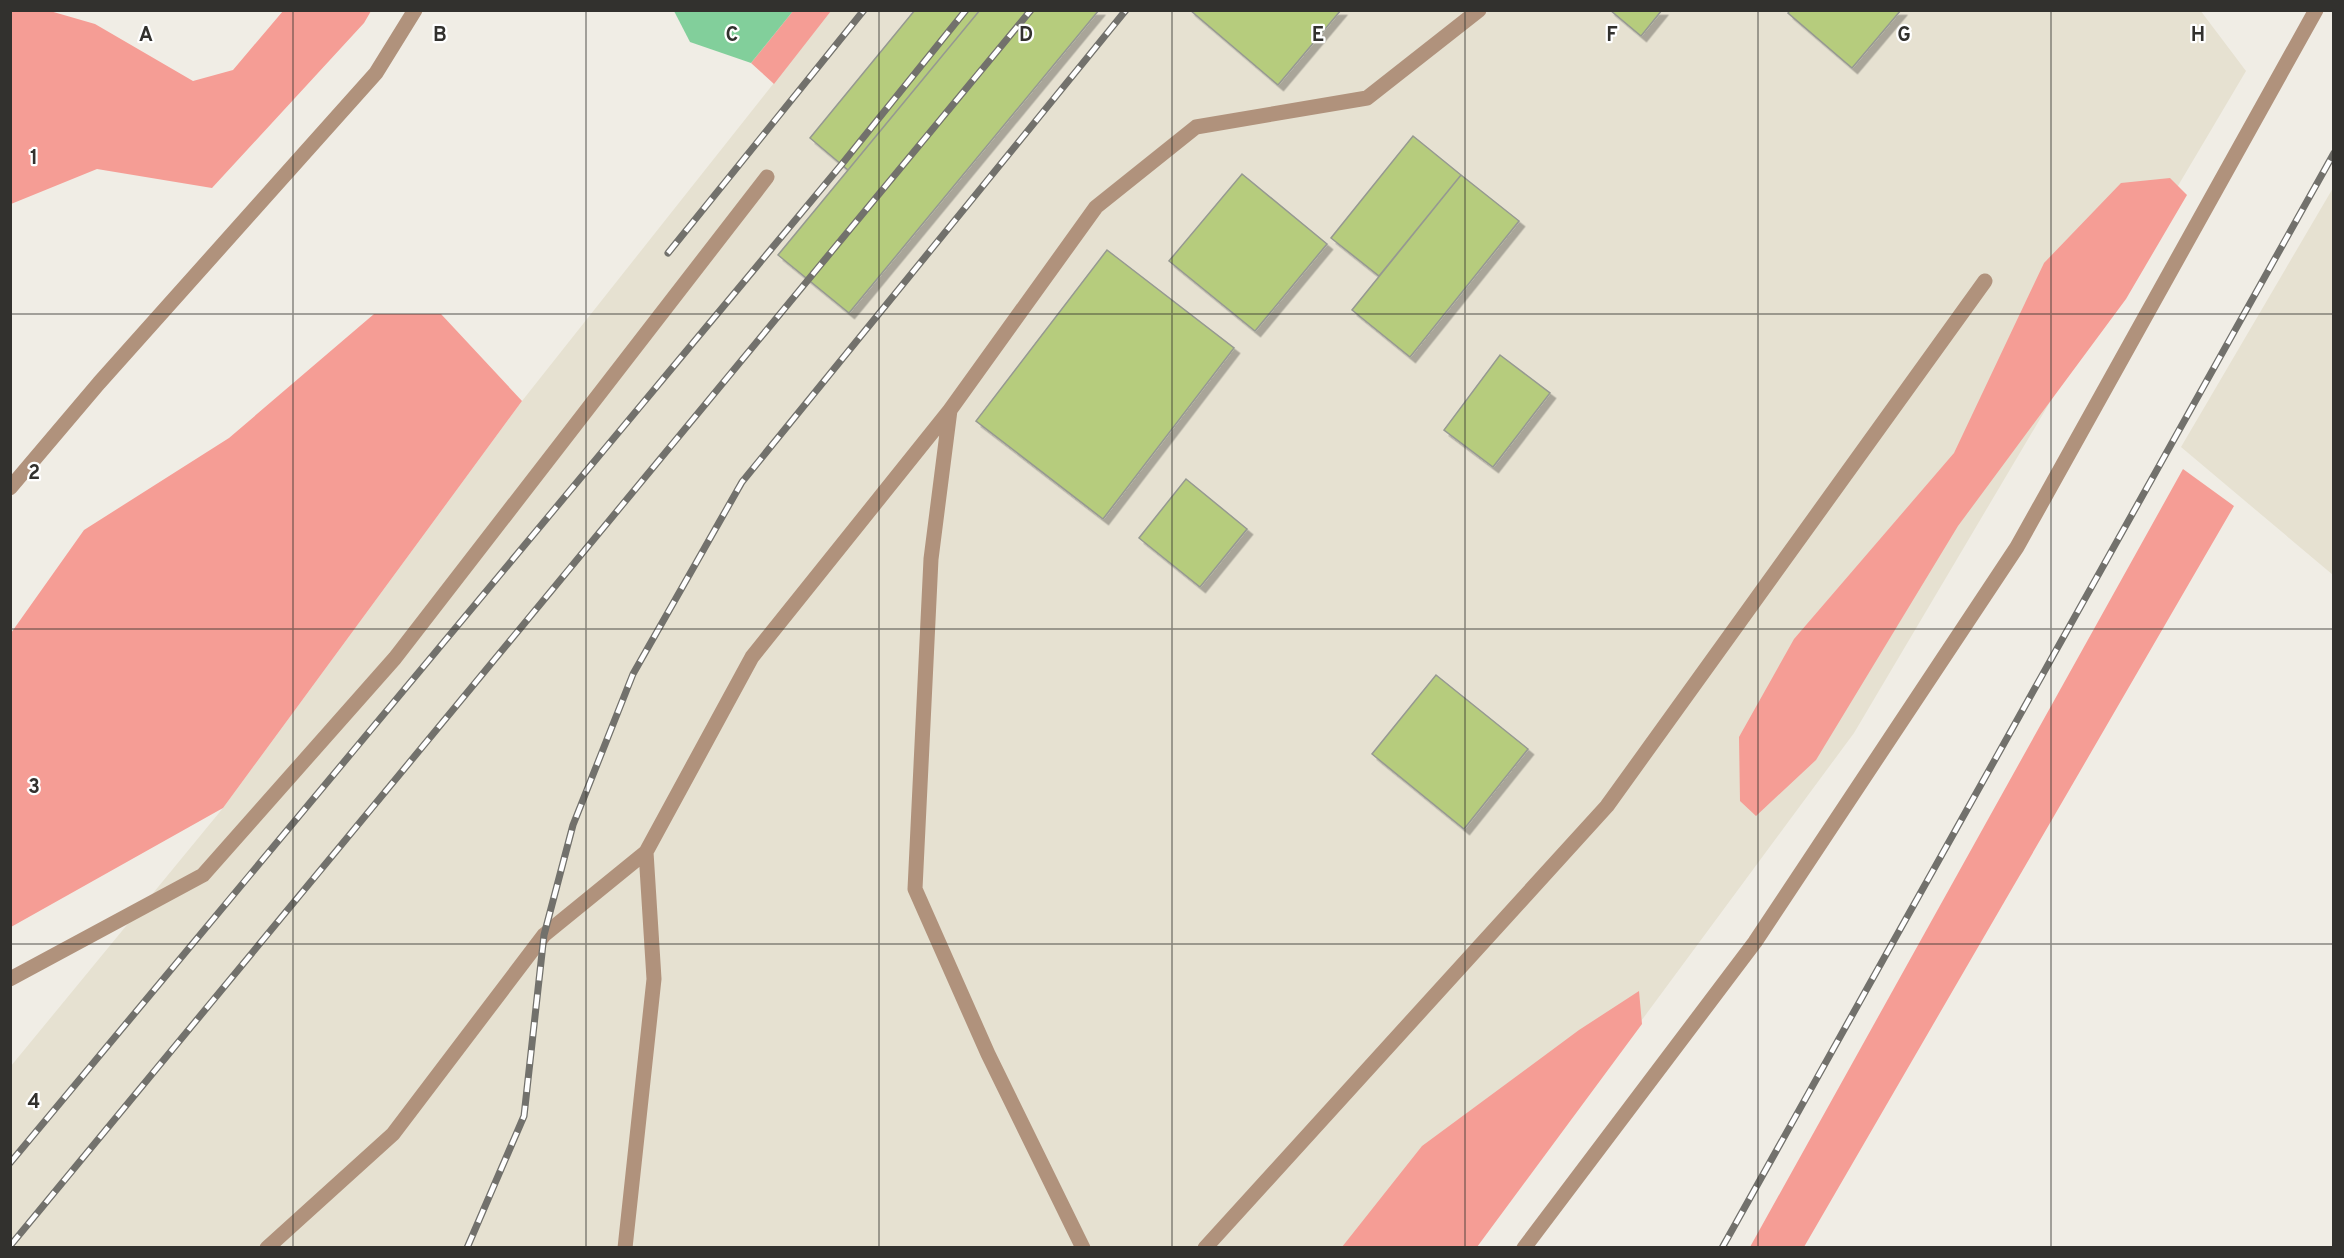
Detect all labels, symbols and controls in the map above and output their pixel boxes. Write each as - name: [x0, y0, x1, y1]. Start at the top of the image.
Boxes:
- text: A: [139, 23, 153, 49]
- text: B: [433, 23, 447, 49]
- text: C: [726, 23, 738, 49]
- text: D: [1019, 23, 1033, 49]
- text: E: [1312, 23, 1324, 49]
- text: F: [1606, 23, 1618, 49]
- text: G: [1897, 23, 1911, 49]
- text: H: [2191, 23, 2205, 49]
- text: 1: [30, 146, 38, 172]
- text: 2: [28, 461, 40, 487]
- text: 3: [28, 775, 40, 801]
- text: 4: [28, 1090, 40, 1116]

